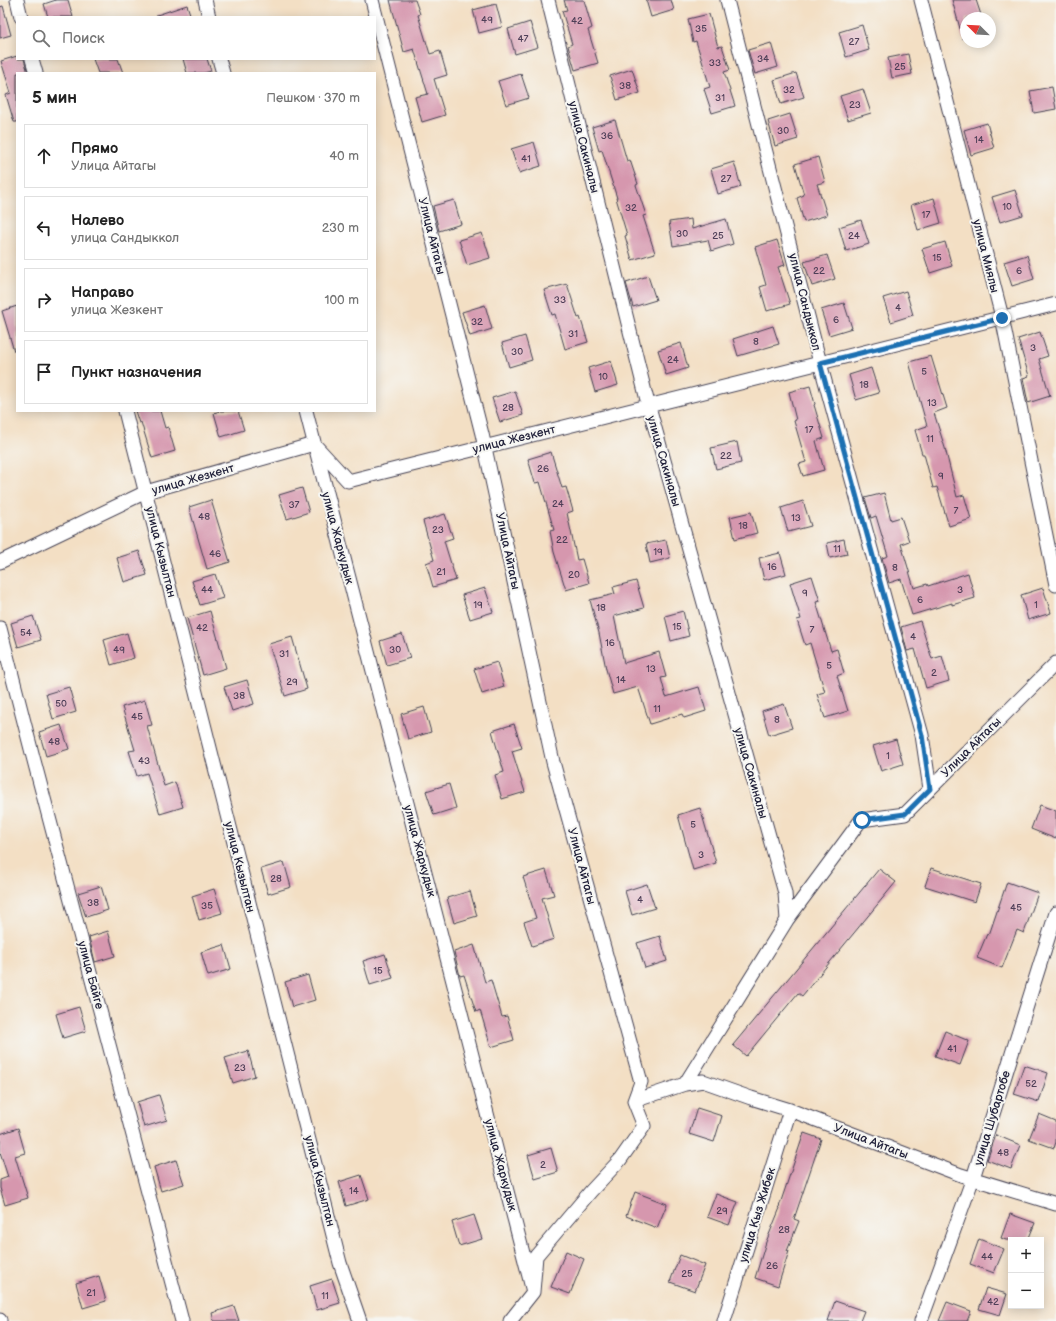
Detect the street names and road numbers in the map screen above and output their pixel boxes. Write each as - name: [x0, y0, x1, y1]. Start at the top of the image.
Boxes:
- street label: улица Сакиналы: [565, 100, 602, 195]
- street label: Улица Айтагы: [415, 196, 448, 276]
- street label: улица Миялы: [969, 218, 1002, 294]
- street label: улица Сандыккол: [785, 252, 824, 353]
- street label: улица Сакиналы: [643, 414, 684, 508]
- street label: улица Жезкент: [471, 422, 558, 457]
- street label: улица Жезкент: [150, 460, 236, 498]
- street label: улица Жаркудык: [318, 490, 357, 587]
- street label: улица Кызылтан: [142, 505, 179, 599]
- street label: Улица Айтагы: [492, 511, 523, 591]
- street label: Улица Айтагы: [938, 714, 1004, 780]
- street label: улица Сакиналы: [730, 726, 771, 820]
- street label: улица Жаркудык: [400, 803, 439, 900]
- street label: улица Кызылтан: [221, 820, 258, 914]
- street label: Улица Айтагы: [564, 826, 599, 906]
- street label: улица Байге: [74, 939, 107, 1011]
- street label: улица Шубартобе: [971, 1068, 1014, 1168]
- street label: улица Жаркудык: [481, 1117, 520, 1214]
- street label: Улица Айтагы: [831, 1120, 910, 1163]
- street label: улица Кызылтан: [301, 1134, 338, 1228]
- street label: улица Кыз Жибек: [736, 1165, 779, 1265]

